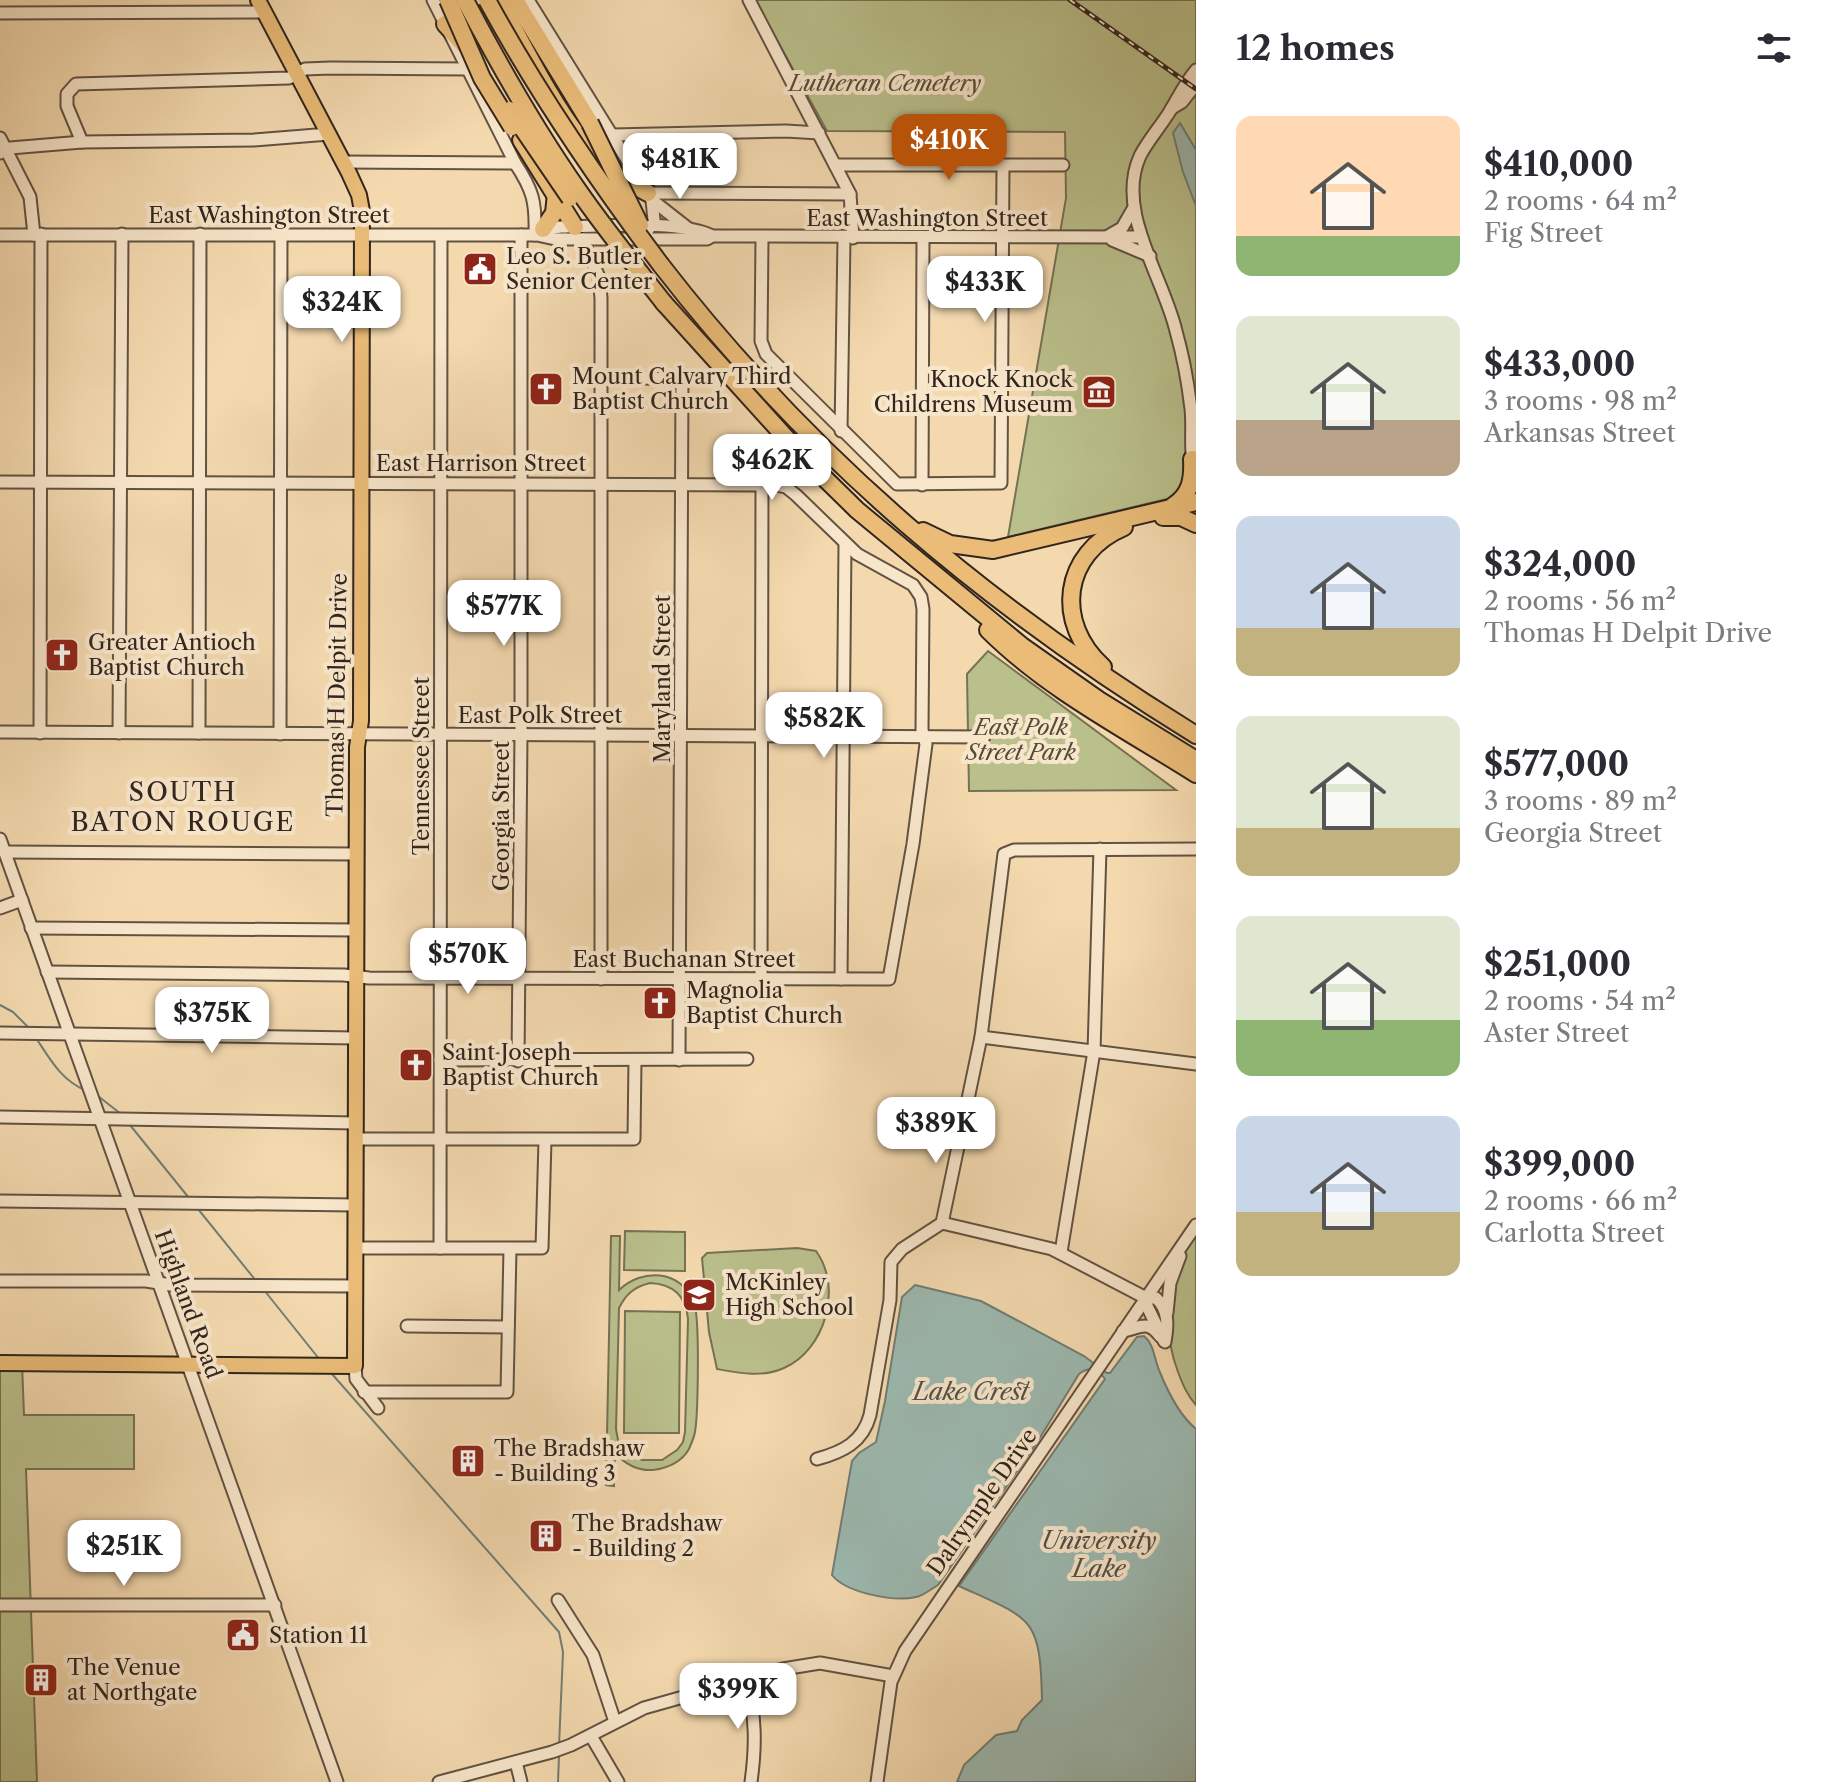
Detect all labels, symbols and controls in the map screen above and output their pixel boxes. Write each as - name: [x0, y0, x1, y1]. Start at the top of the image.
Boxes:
- icon: filters: [1752, 26, 1796, 70]
- text: 12 homes: [1236, 27, 1395, 69]
- park label: Lutheran Cemetery: [787, 70, 981, 97]
- pin: $410K: [893, 114, 1005, 182]
- text: $410K: [910, 124, 988, 156]
- pin: $481K: [624, 133, 736, 201]
- text: $481K: [641, 143, 719, 175]
- text: $410,000: [1484, 143, 1633, 185]
- icon: home: [1300, 148, 1396, 244]
- text: 2 rooms · 64 m²: [1484, 185, 1677, 217]
- street label: East Washington Street: [148, 202, 390, 229]
- street label: East Washington Street: [806, 205, 1048, 232]
- text: Fig Street: [1484, 217, 1603, 249]
- place label: Leo S. Butler Senior Center: [506, 243, 653, 295]
- public building icon: Leo S. Butler Senior Center: [461, 250, 499, 288]
- pin: $433K: [929, 256, 1041, 324]
- text: $433K: [945, 266, 1025, 298]
- pin: $324K: [286, 276, 398, 344]
- text: $324K: [302, 286, 382, 318]
- text: $433,000: [1484, 343, 1635, 385]
- icon: home: [1300, 348, 1396, 444]
- place label: Mount Calvary Third Baptist Church: [572, 363, 791, 415]
- place label: Knock Knock Childrens Museum: [874, 366, 1074, 418]
- church icon: Mount Calvary Third Baptist Church: [527, 370, 565, 408]
- museum icon: Knock Knock Childrens Museum: [1080, 373, 1118, 411]
- text: 3 rooms · 98 m²: [1484, 385, 1677, 417]
- text: Arkansas Street: [1484, 417, 1676, 449]
- pin: $462K: [716, 434, 828, 502]
- text: $462K: [731, 444, 813, 476]
- street label: East Harrison Street: [376, 450, 586, 477]
- text: $324,000: [1484, 543, 1636, 585]
- icon: home: [1300, 548, 1396, 644]
- street label: Thomas H Delpit Drive: [321, 573, 353, 817]
- pin: $577K: [448, 580, 560, 648]
- text: 2 rooms · 56 m²: [1484, 585, 1676, 617]
- text: $577K: [466, 590, 542, 622]
- street label: Maryland Street: [649, 594, 676, 763]
- text: Thomas H Delpit Drive: [1484, 617, 1772, 649]
- place label: Greater Antioch Baptist Church: [88, 629, 256, 681]
- church icon: Greater Antioch Baptist Church: [43, 636, 81, 674]
- street label: Tennessee Street: [408, 676, 435, 855]
- pin: $582K: [768, 692, 880, 760]
- street label: East Polk Street: [458, 702, 622, 729]
- text: $582K: [783, 702, 865, 734]
- park label: East Polk Street Park: [964, 714, 1077, 766]
- street label: Georgia Street: [488, 741, 515, 891]
- text: $577,000: [1484, 743, 1629, 785]
- icon: home: [1300, 748, 1396, 844]
- district label: SOUTH BATON ROUGE: [71, 776, 296, 838]
- text: 3 rooms · 89 m²: [1484, 785, 1677, 817]
- text: Georgia Street: [1484, 817, 1662, 849]
- pin: $570K: [412, 928, 524, 996]
- text: $570K: [428, 938, 508, 970]
- text: $251,000: [1484, 943, 1631, 985]
- street label: East Buchanan Street: [572, 946, 796, 973]
- icon: home: [1300, 948, 1396, 1044]
- place label: Magnolia Baptist Church: [686, 977, 843, 1029]
- church icon: Magnolia Baptist Church: [641, 984, 679, 1022]
- text: 2 rooms · 54 m²: [1484, 985, 1676, 1017]
- pin: $375K: [156, 987, 268, 1055]
- text: $375K: [173, 997, 251, 1029]
- text: Aster Street: [1484, 1017, 1629, 1049]
- place label: Saint Joseph Baptist Church: [442, 1039, 599, 1091]
- church icon: Saint Joseph Baptist Church: [397, 1046, 435, 1084]
- pin: $389K: [880, 1097, 992, 1165]
- text: $389K: [895, 1107, 977, 1139]
- text: $399,000: [1484, 1143, 1635, 1185]
- icon: home: [1300, 1148, 1396, 1244]
- text: 2 rooms · 66 m²: [1484, 1185, 1677, 1217]
- text: Carlotta Street: [1484, 1217, 1665, 1249]
- street label: Highland Road: [149, 1226, 227, 1382]
- place label: McKinley High School: [725, 1269, 854, 1321]
- school or university icon: McKinley High School: [680, 1276, 718, 1314]
- water label: Lake Crest: [911, 1377, 1030, 1406]
- street label: Dalrymple Drive: [921, 1423, 1043, 1581]
- place label: The Bradshaw - Building 3: [494, 1435, 645, 1487]
- building icon: The Bradshaw - Building 3: [449, 1442, 487, 1480]
- place label: The Bradshaw - Building 2: [572, 1510, 723, 1562]
- building icon: The Bradshaw - Building 2: [527, 1517, 565, 1555]
- pin: $251K: [68, 1520, 180, 1588]
- water label: University Lake: [1041, 1526, 1157, 1583]
- text: $251K: [86, 1530, 162, 1562]
- public building icon: Station 11: [224, 1616, 262, 1654]
- place label: Station 11: [269, 1622, 368, 1649]
- place label: The Venue at Northgate: [67, 1654, 197, 1706]
- building icon: The Venue at Northgate: [22, 1661, 60, 1699]
- pin: $399K: [682, 1663, 794, 1731]
- text: $399K: [697, 1673, 779, 1705]

